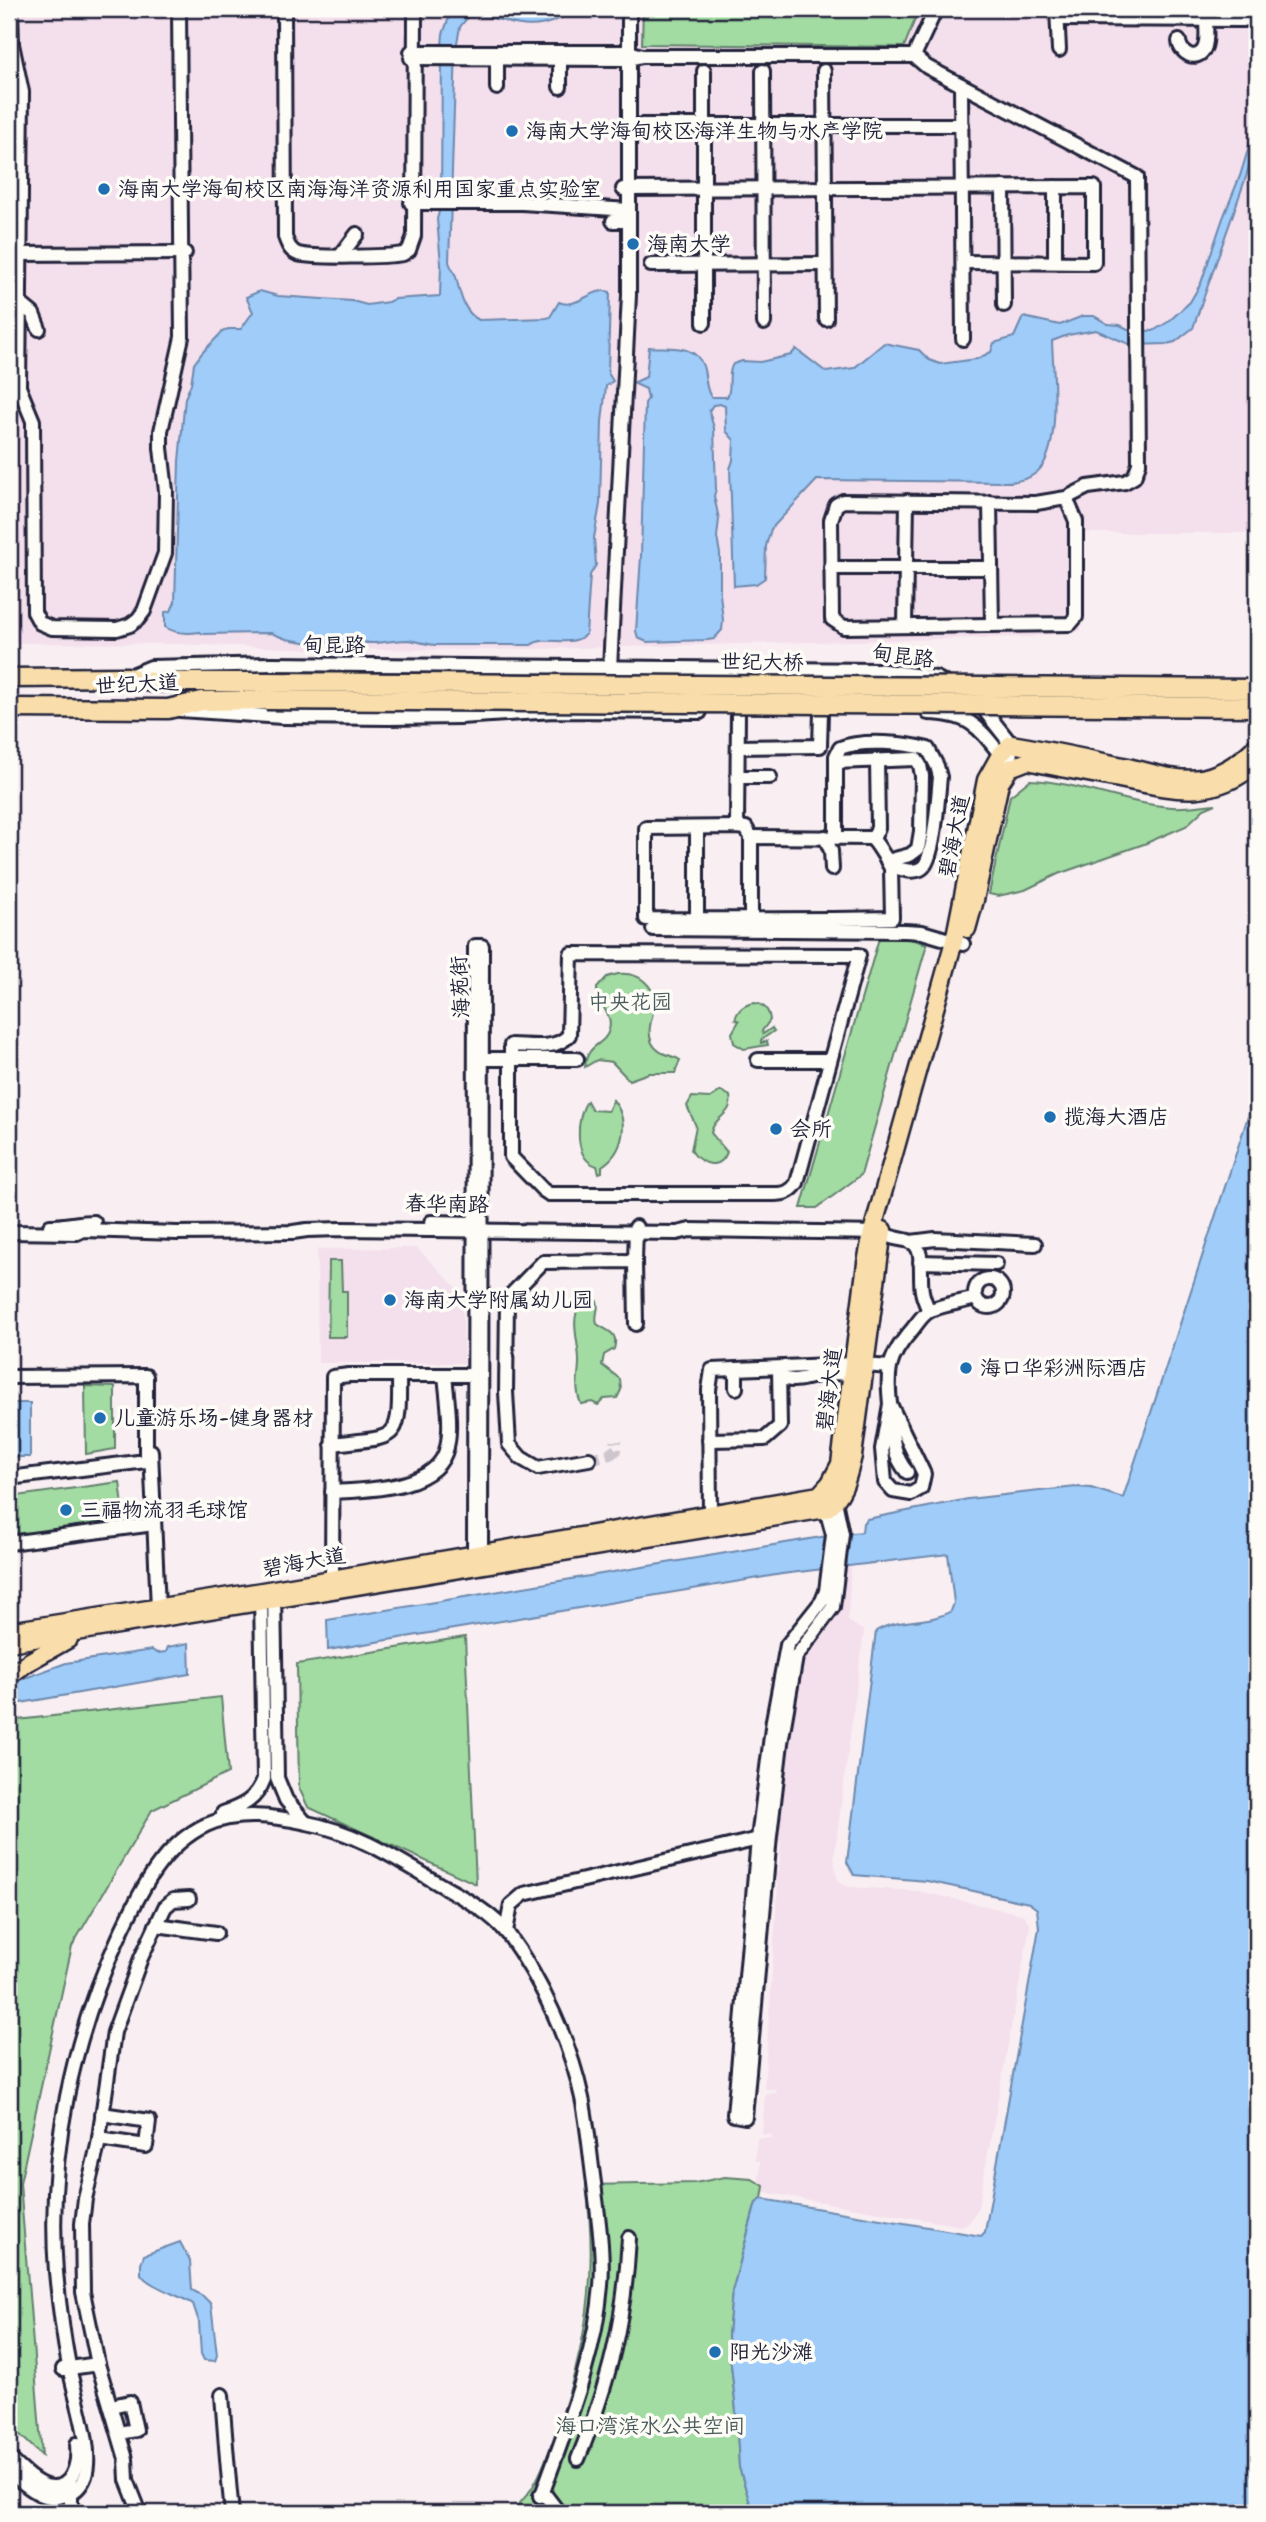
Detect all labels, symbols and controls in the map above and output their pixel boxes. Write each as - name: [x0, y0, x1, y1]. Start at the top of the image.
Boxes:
- place label: 海南大学海甸校区海洋生物与水产学院: [526, 117, 883, 145]
- marker: 海南大学海甸校区海洋生物与水产学院: [504, 123, 520, 139]
- place label: 海南大学海甸校区南海海洋资源利用国家重点实验室: [118, 175, 601, 203]
- marker: 海南大学海甸校区南海海洋资源利用国家重点实验室: [96, 181, 112, 197]
- place label: 海南大学: [647, 230, 731, 258]
- marker: 海南大学: [625, 236, 641, 252]
- street label: 甸昆路: [303, 631, 366, 659]
- street label: 甸昆路: [870, 638, 936, 674]
- street label: 世纪大桥: [720, 647, 804, 677]
- street label: 世纪大道: [94, 668, 180, 700]
- street label: 碧海大道: [932, 792, 976, 880]
- street label: 海苑街: [444, 955, 476, 1019]
- park label: 中央花园: [588, 988, 672, 1016]
- place label: 揽海大酒店: [1064, 1103, 1169, 1131]
- marker: 揽海大酒店: [1042, 1109, 1058, 1125]
- place label: 会所: [790, 1115, 832, 1143]
- marker: 会所: [768, 1121, 784, 1137]
- street label: 春华南路: [405, 1189, 489, 1219]
- place label: 海南大学附属幼儿园: [404, 1286, 593, 1314]
- marker: 海南大学附属幼儿园: [382, 1292, 398, 1308]
- street label: 碧海大道: [810, 1346, 848, 1432]
- place label: 海口华彩洲际酒店: [980, 1354, 1148, 1382]
- marker: 海口华彩洲际酒店: [958, 1360, 974, 1376]
- place label: 儿童游乐场-健身器材: [114, 1404, 313, 1432]
- marker: 儿童游乐场-健身器材: [92, 1410, 108, 1426]
- place label: 三福物流羽毛球馆: [80, 1496, 248, 1524]
- marker: 三福物流羽毛球馆: [58, 1502, 74, 1518]
- street label: 碧海大道: [260, 1541, 348, 1583]
- place label: 阳光沙滩: [729, 2338, 813, 2366]
- marker: 阳光沙滩: [707, 2344, 723, 2360]
- park label: 海口湾滨水公共空间: [556, 2412, 745, 2440]

